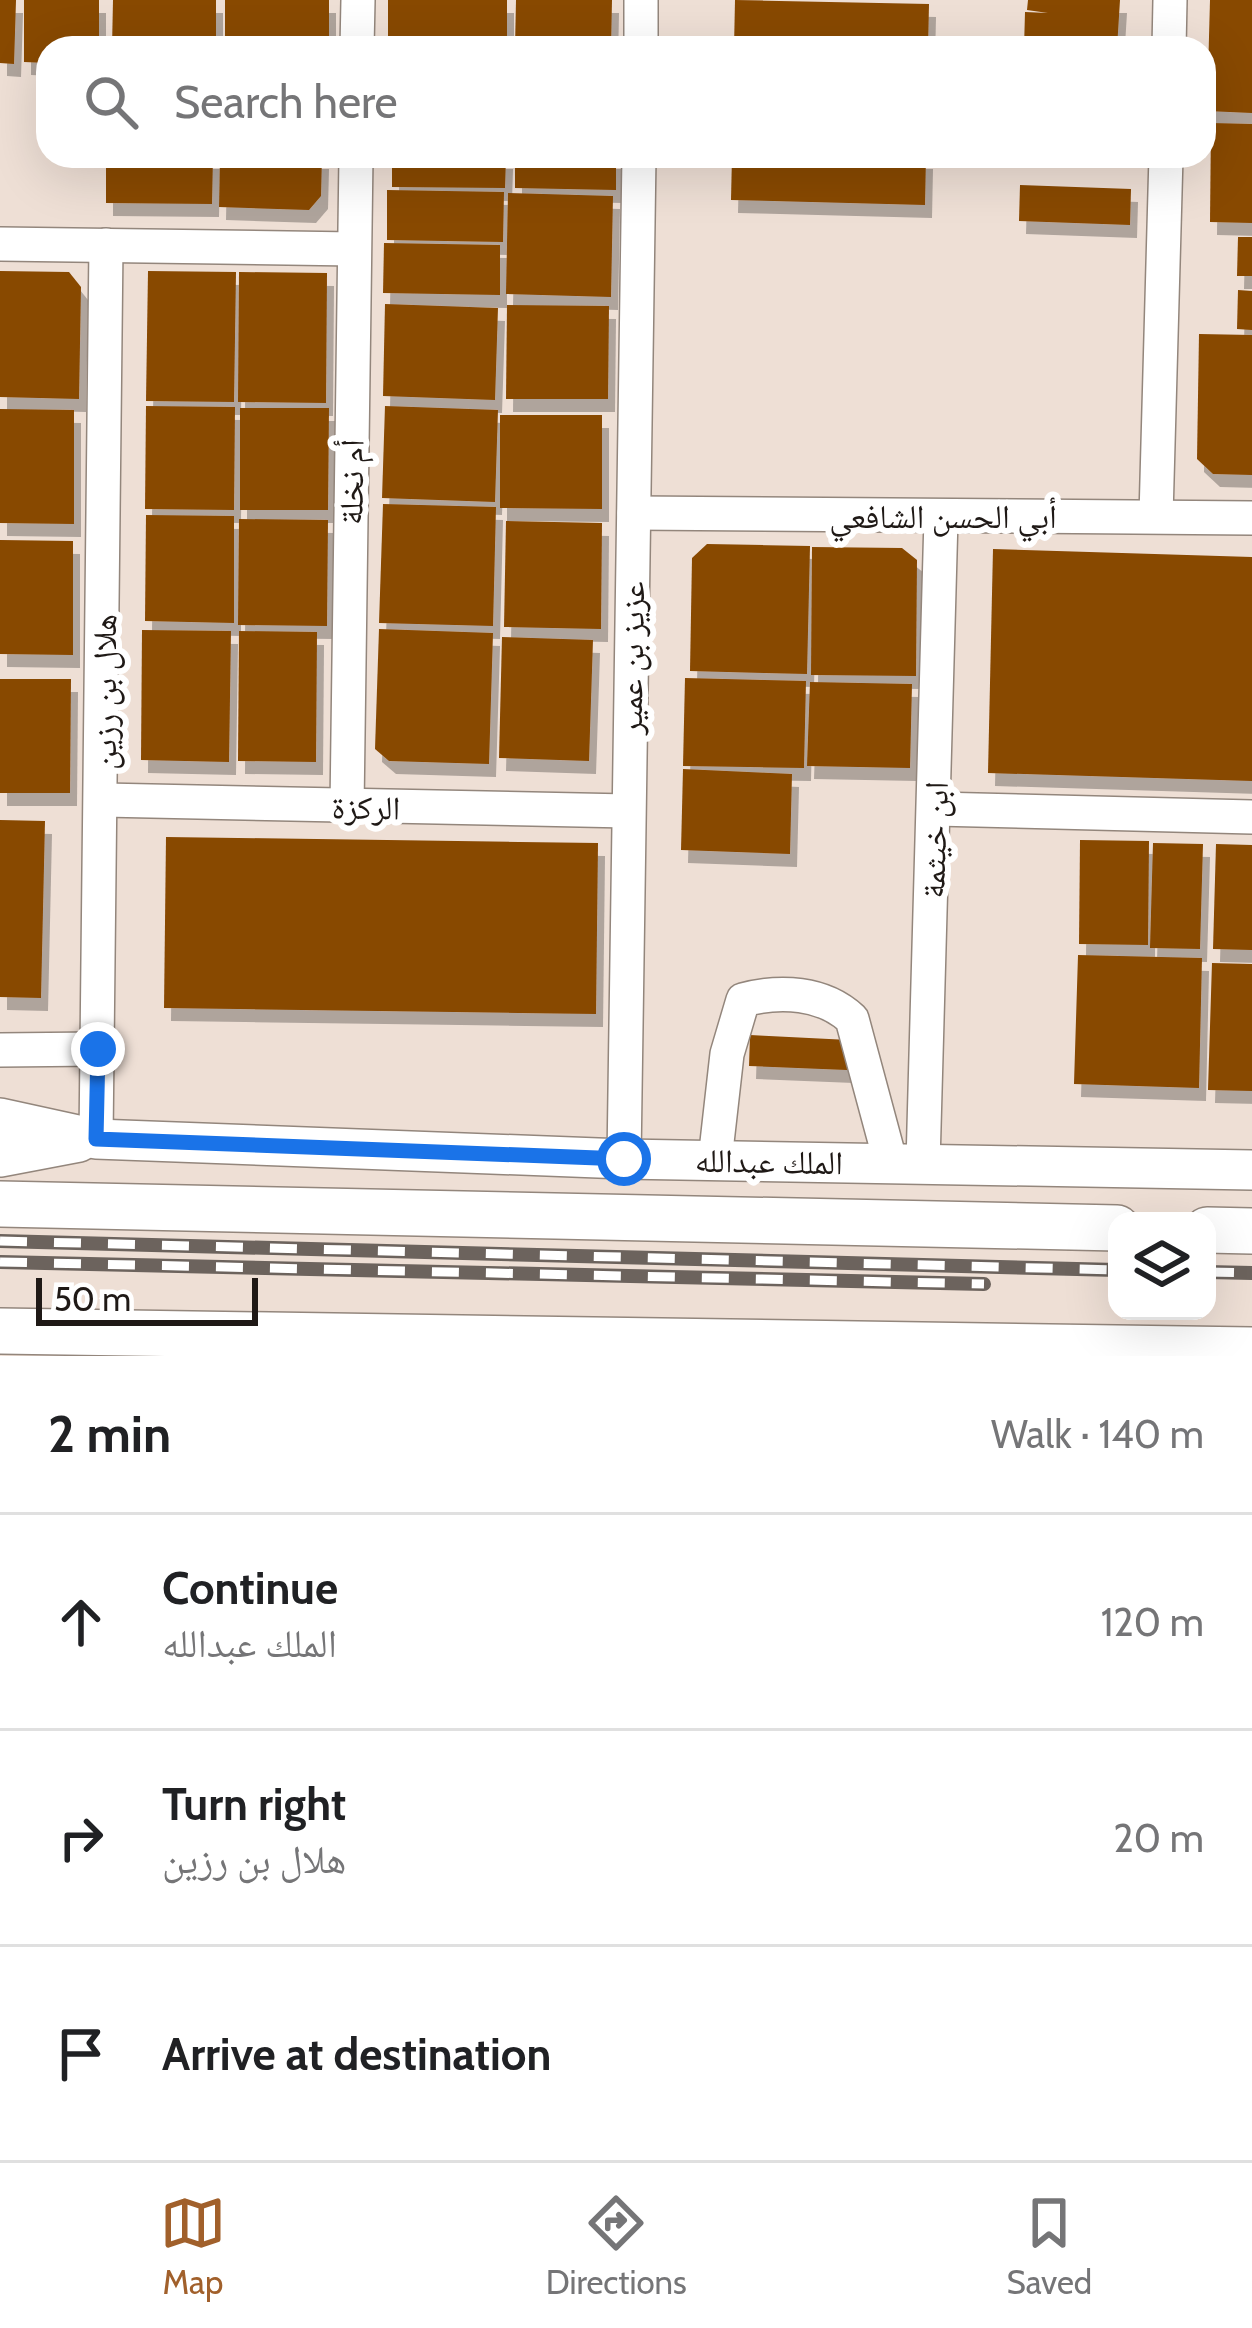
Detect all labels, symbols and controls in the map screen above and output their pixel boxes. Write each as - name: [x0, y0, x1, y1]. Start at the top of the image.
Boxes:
- search box: [36, 36, 1216, 168]
- icon: search: [78, 69, 144, 135]
- text: Search here: [174, 75, 398, 129]
- street label: أم نخلة: [330, 439, 374, 525]
- street label: أبي الحسن الشافعي: [829, 496, 1057, 542]
- street label: عزيز بن عمير: [610, 581, 653, 736]
- street label: هلال بن رزين: [84, 614, 125, 770]
- street label: ابن خيثمة: [912, 781, 957, 899]
- street label: الركزة: [331, 786, 401, 828]
- route end: [71, 1022, 125, 1076]
- route start: [597, 1132, 651, 1186]
- street label: الملك عبدالله: [695, 1140, 843, 1182]
- map controls: [1108, 1212, 1216, 1320]
- button: layers: [1108, 1212, 1216, 1320]
- scale bar: [36, 1272, 258, 1325]
- text: 50 m: [54, 1279, 131, 1319]
- text: 2 min: [48, 1403, 171, 1465]
- text: Walk · 140 m: [991, 1410, 1204, 1458]
- text: Continue: [162, 1561, 338, 1615]
- icon: ahead: [48, 1589, 114, 1655]
- text: 120 m: [1101, 1598, 1204, 1646]
- text: الملك عبدالله: [162, 1619, 337, 1667]
- text: Turn right: [162, 1777, 346, 1831]
- icon: right: [48, 1805, 114, 1871]
- text: 20 m: [1113, 1814, 1204, 1862]
- text: هلال بن رزين: [162, 1835, 346, 1883]
- icon: arrive: [48, 2021, 114, 2087]
- text: Arrive at destination: [162, 2027, 551, 2081]
- tab: Map: [160, 2190, 226, 2302]
- tab: Directions: [546, 2190, 687, 2302]
- tab: Saved: [1006, 2190, 1092, 2302]

